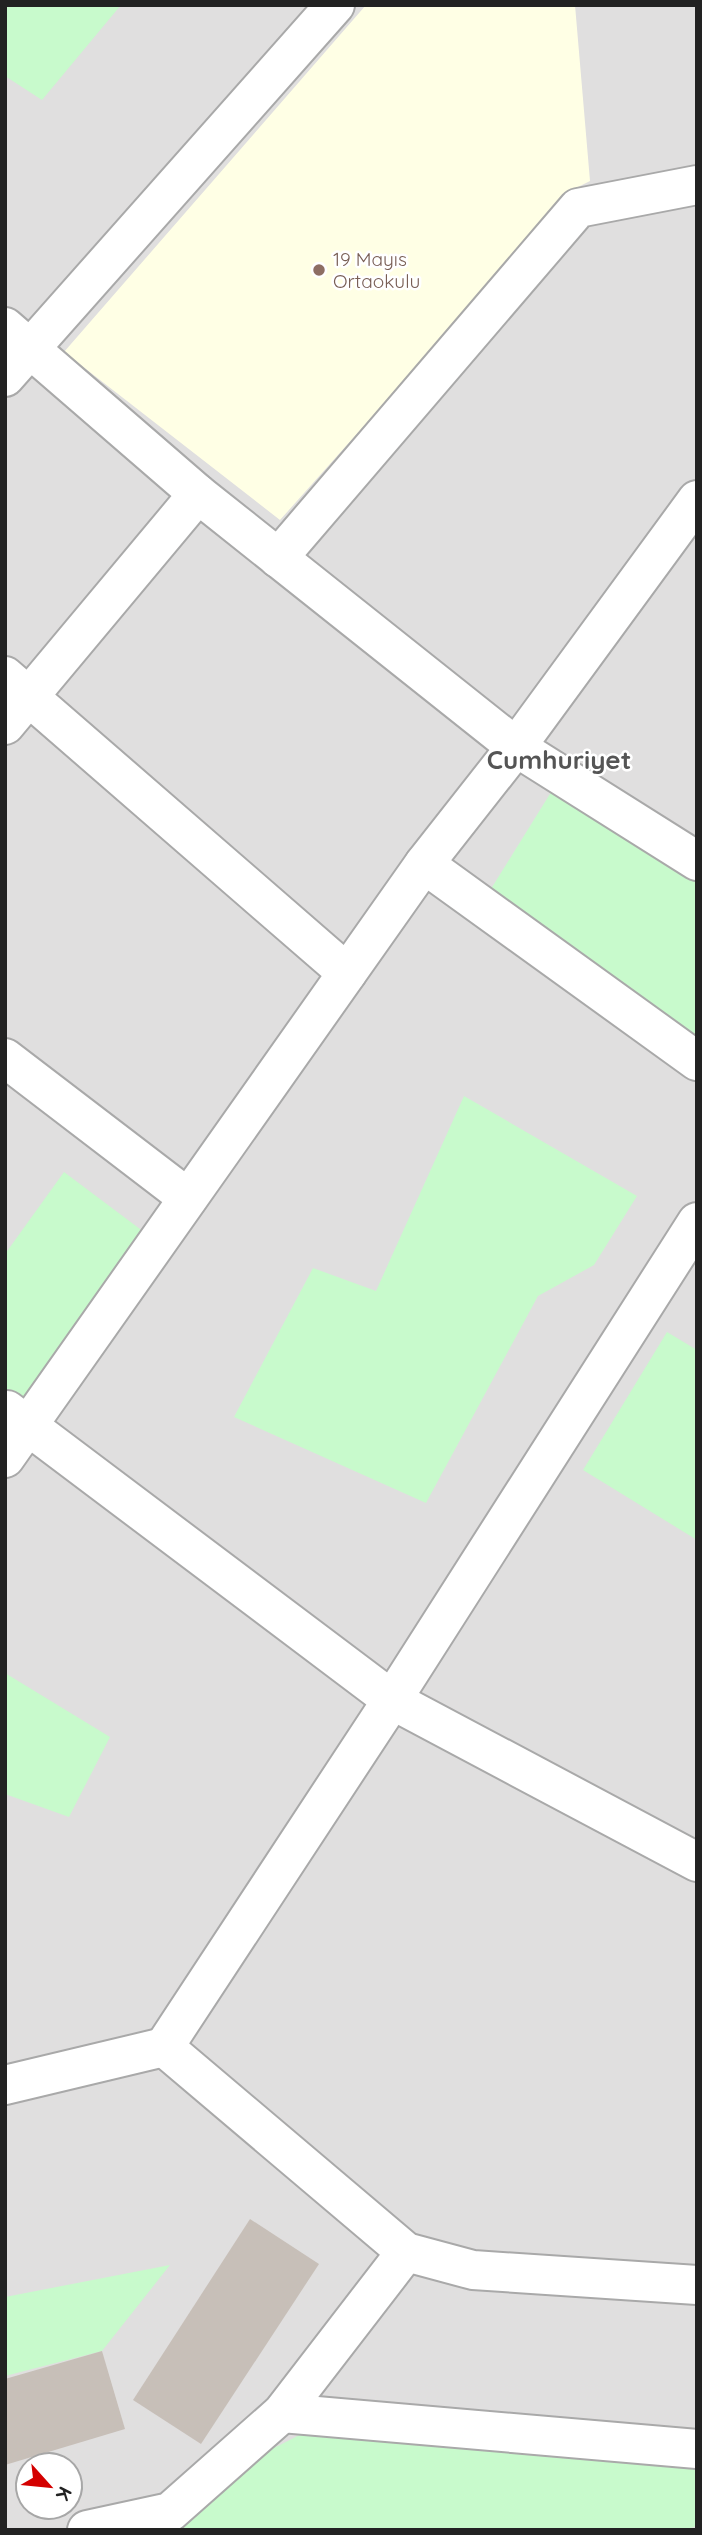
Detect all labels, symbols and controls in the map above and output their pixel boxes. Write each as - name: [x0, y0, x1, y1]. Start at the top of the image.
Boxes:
- place label: 19 Mayıs Ortaokulu: [333, 247, 420, 293]
- marker: 19 Mayıs Ortaokulu: [311, 262, 327, 278]
- district label: Cumhuriyet: [487, 743, 631, 776]
- north arrow: [14, 2451, 84, 2521]
- text: K: [51, 2483, 78, 2505]

